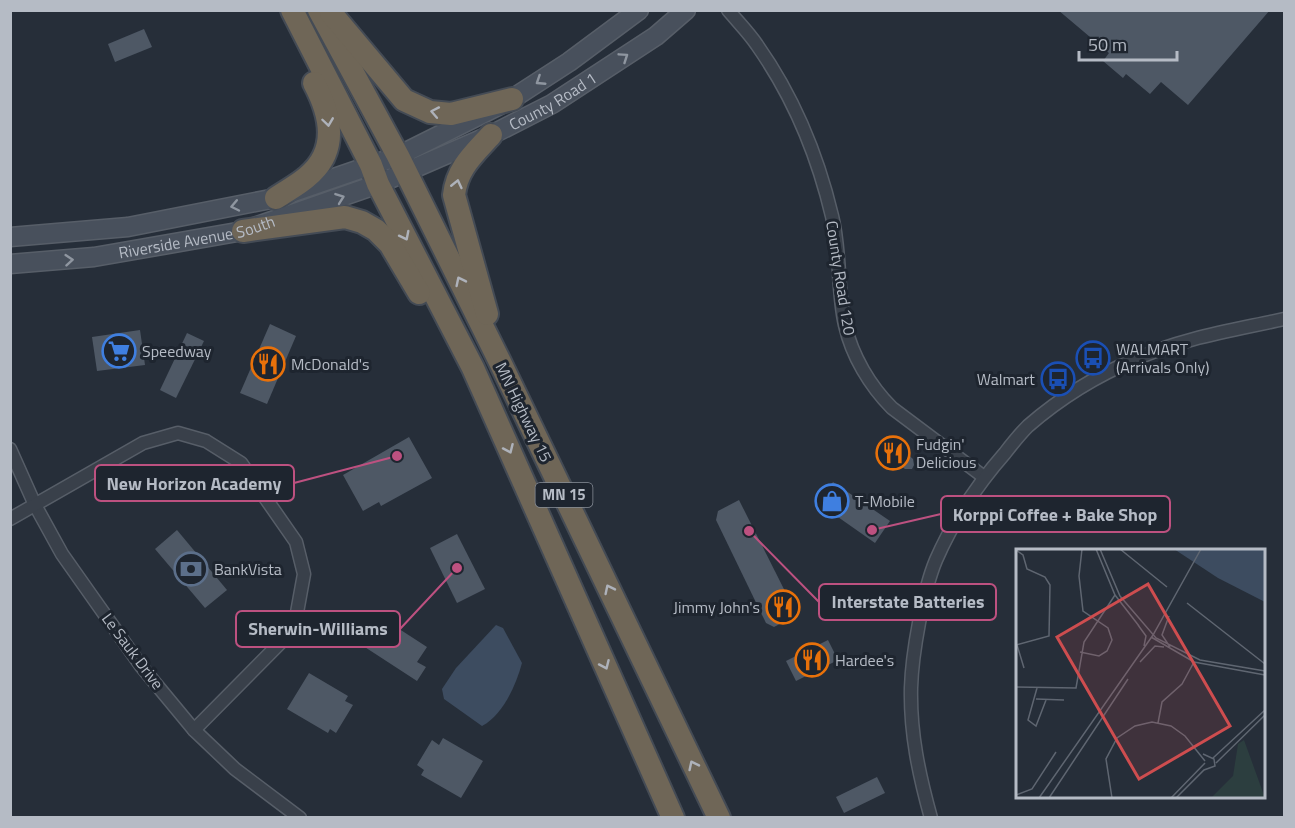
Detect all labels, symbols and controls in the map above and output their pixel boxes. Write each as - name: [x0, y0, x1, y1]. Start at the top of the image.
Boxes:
- scale bar: [1079, 24, 1176, 62]
- text: 50 m: [1088, 31, 1127, 58]
- one-way arrow: [618, 53, 629, 64]
- street label: County Road 1: [505, 66, 601, 136]
- one-way arrow: [536, 74, 547, 85]
- one-way arrow: [430, 106, 440, 119]
- one-way arrow: [321, 117, 333, 127]
- one-way arrow: [449, 179, 462, 189]
- one-way arrow: [334, 192, 345, 205]
- one-way arrow: [230, 199, 240, 212]
- street label: Riverside Avenue South: [117, 209, 278, 264]
- street label: County Road 120: [820, 219, 862, 337]
- one-way arrow: [398, 229, 409, 240]
- one-way arrow: [64, 253, 73, 266]
- one-way arrow: [456, 277, 467, 288]
- supermarket icon: Speedway: [101, 333, 137, 369]
- place label: WALMART (Arrivals Only): [1116, 337, 1209, 379]
- place label: Speedway: [142, 339, 212, 363]
- bus stop icon: WALMART (Arrivals Only): [1075, 340, 1111, 376]
- restaurant icon: McDonald's: [250, 346, 286, 382]
- place label: McDonald's: [291, 352, 370, 376]
- street label: MN Highway 15: [490, 358, 558, 466]
- bus stop icon: Walmart: [1040, 361, 1076, 397]
- place label: Walmart: [977, 367, 1035, 391]
- place label: Fudgin' Delicious: [916, 432, 976, 474]
- restaurant icon: Fudgin' Delicious: [875, 435, 911, 471]
- one-way arrow: [502, 442, 514, 453]
- callout: New Horizon Academy: [95, 465, 294, 501]
- text: New Horizon Academy: [106, 470, 282, 497]
- road number: MN 15: [536, 483, 592, 507]
- shop icon: T-Mobile: [814, 483, 850, 519]
- place label: T-Mobile: [855, 489, 915, 513]
- callout: Korppi Coffee + Bake Shop: [941, 496, 1170, 532]
- text: Korppi Coffee + Bake Shop: [953, 501, 1158, 528]
- inset map: [1016, 549, 1265, 798]
- bank icon: BankVista: [173, 551, 209, 587]
- place label: BankVista: [214, 557, 282, 581]
- callout: Interstate Batteries: [819, 584, 996, 620]
- one-way arrow: [604, 585, 616, 596]
- text: Interstate Batteries: [832, 588, 984, 615]
- restaurant icon: Jimmy John's: [765, 589, 801, 625]
- place label: Jimmy John's: [673, 595, 760, 619]
- street label: Le Sauk Drive: [96, 608, 170, 694]
- callout: Sherwin-Williams: [236, 611, 400, 647]
- text: Sherwin-Williams: [248, 615, 388, 642]
- restaurant icon: Hardee's: [794, 642, 830, 678]
- place label: Hardee's: [835, 648, 894, 672]
- one-way arrow: [598, 659, 610, 670]
- one-way arrow: [689, 760, 701, 771]

